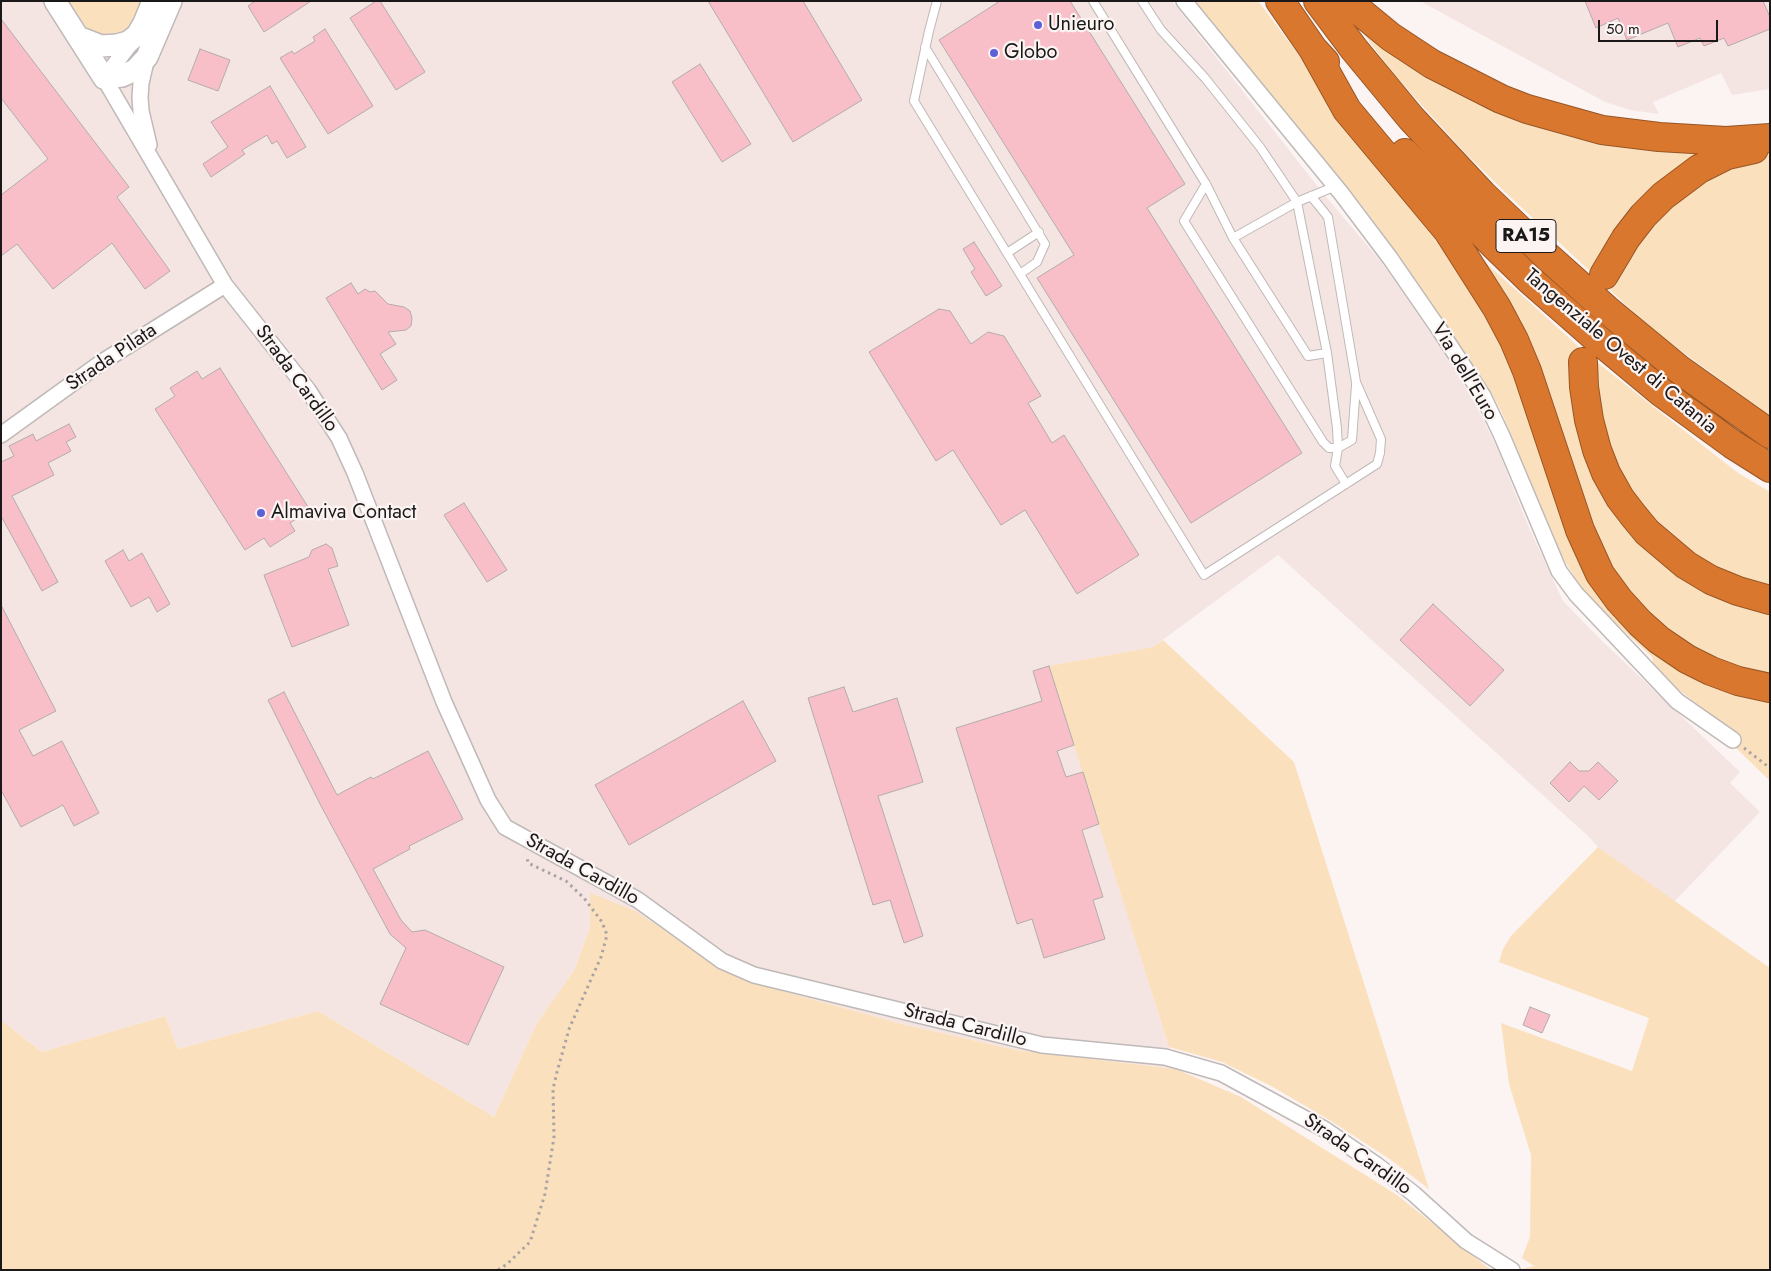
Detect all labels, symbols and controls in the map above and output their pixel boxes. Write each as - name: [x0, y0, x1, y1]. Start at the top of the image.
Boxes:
- scale bar: [1601, 10, 1721, 42]
- place label: Unieuro: [1048, 13, 1114, 37]
- text: 50 m: [1606, 18, 1640, 40]
- marker: Unieuro: [1032, 19, 1044, 31]
- place label: Globo: [1004, 41, 1057, 65]
- marker: Globo: [988, 47, 1000, 59]
- road number: RA15: [1496, 220, 1556, 252]
- street label: Tangenziale Ovest di Catania: [1519, 264, 1721, 440]
- street label: Strada Pilata: [62, 319, 162, 397]
- street label: Via dell'Euro: [1425, 319, 1503, 425]
- street label: Strada Cardillo: [249, 321, 343, 437]
- place label: Almaviva Contact: [271, 501, 416, 525]
- marker: Almaviva Contact: [255, 507, 267, 519]
- street label: Strada Cardillo: [521, 829, 643, 911]
- street label: Strada Cardillo: [901, 999, 1029, 1053]
- street label: Strada Cardillo: [1298, 1109, 1416, 1201]

